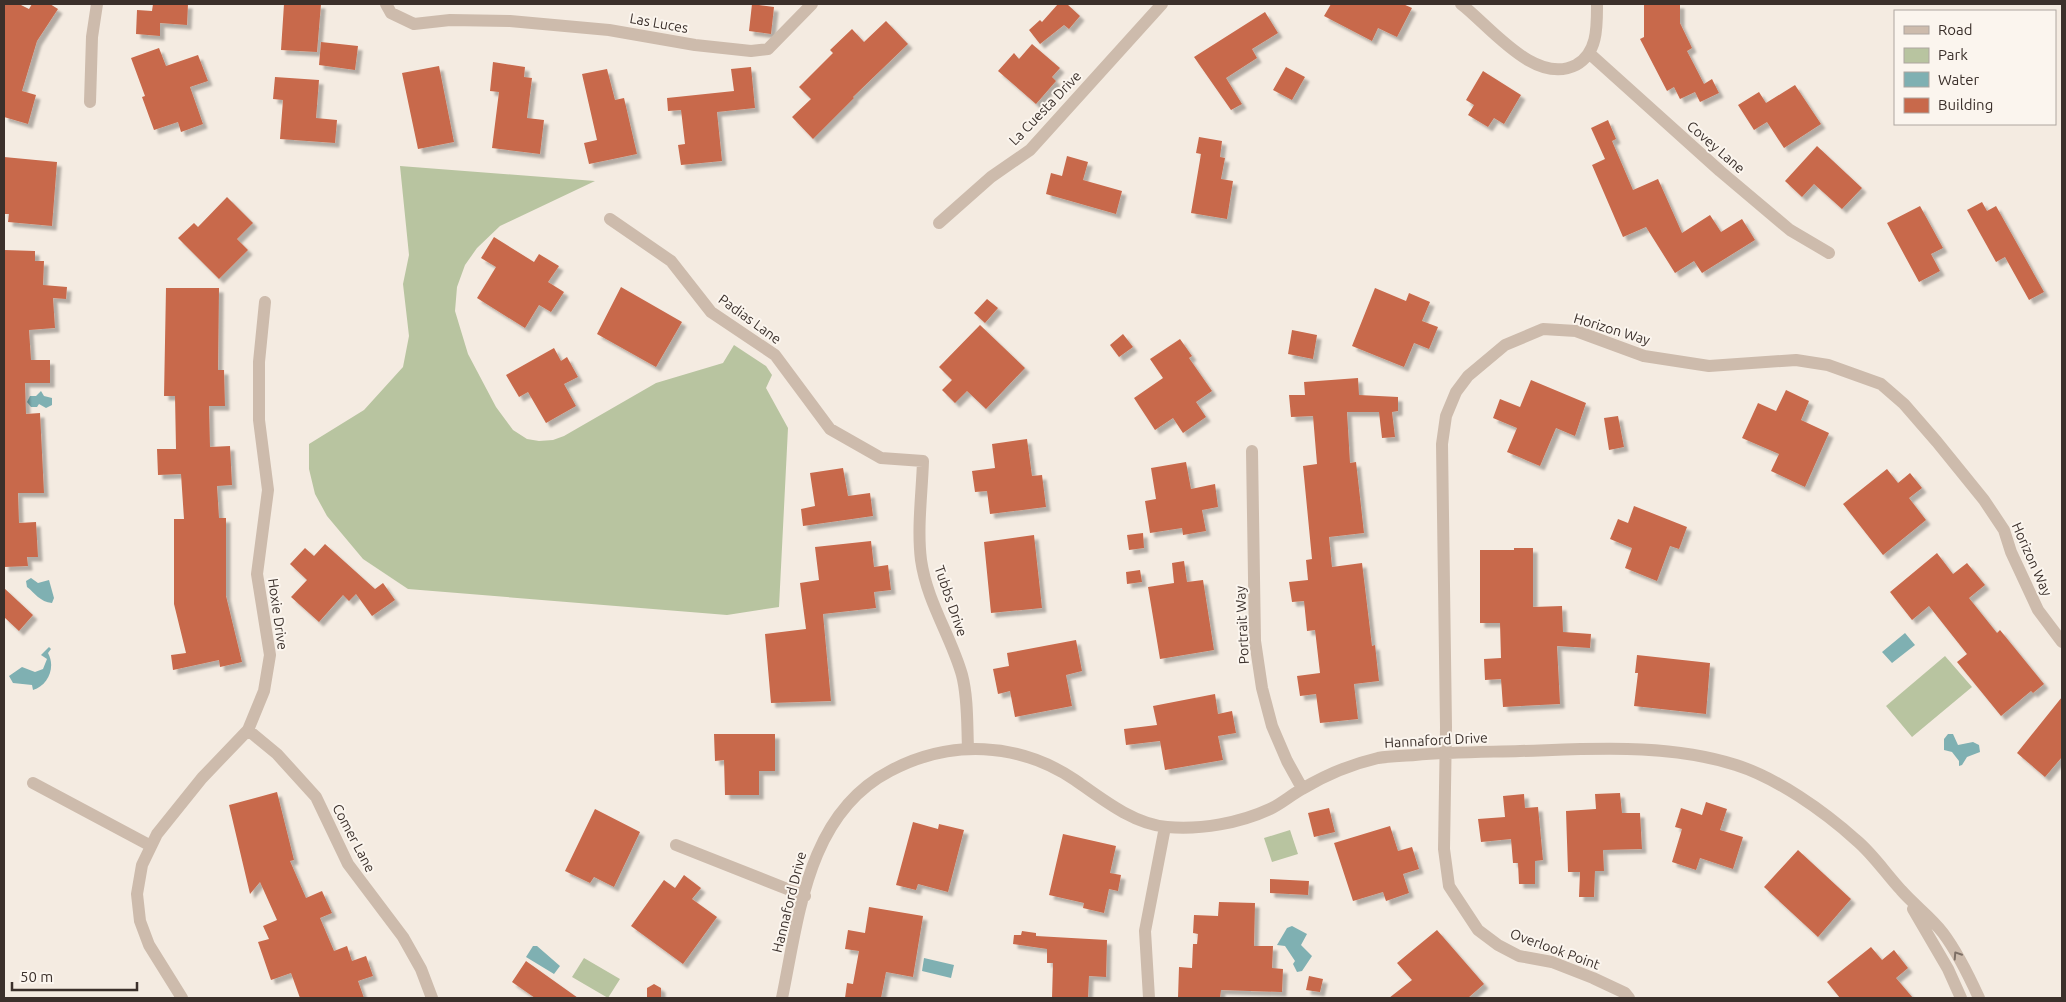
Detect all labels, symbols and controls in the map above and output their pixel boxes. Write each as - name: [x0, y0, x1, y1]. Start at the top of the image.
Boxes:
- street label: Las Luces: [629, 10, 689, 36]
- legend: [1894, 10, 2056, 125]
- text: Road: [1938, 21, 1973, 38]
- text: Park: [1938, 46, 1968, 63]
- street label: La Cuesta Drive: [1006, 68, 1084, 148]
- text: Water: [1938, 71, 1979, 88]
- text: Building: [1938, 96, 1993, 113]
- street label: Covey Lane: [1684, 118, 1748, 176]
- street label: Padias Lane: [716, 291, 784, 347]
- street label: Horizon Way: [1572, 310, 1652, 348]
- street label: Horizon Way: [2009, 520, 2055, 599]
- street label: Tubbs Drive: [931, 563, 971, 639]
- street label: Hoxie Drive: [265, 577, 291, 651]
- street label: Portrait Way: [1232, 585, 1252, 665]
- street label: Hannaford Drive: [1384, 729, 1488, 751]
- street label: Comer Lane: [329, 801, 379, 875]
- street label: Hannaford Drive: [769, 850, 809, 954]
- street label: Overlook Point: [1508, 925, 1603, 973]
- one-way arrow: [1953, 951, 1963, 960]
- scale bar: [12, 960, 138, 992]
- text: 50 m: [20, 968, 53, 985]

